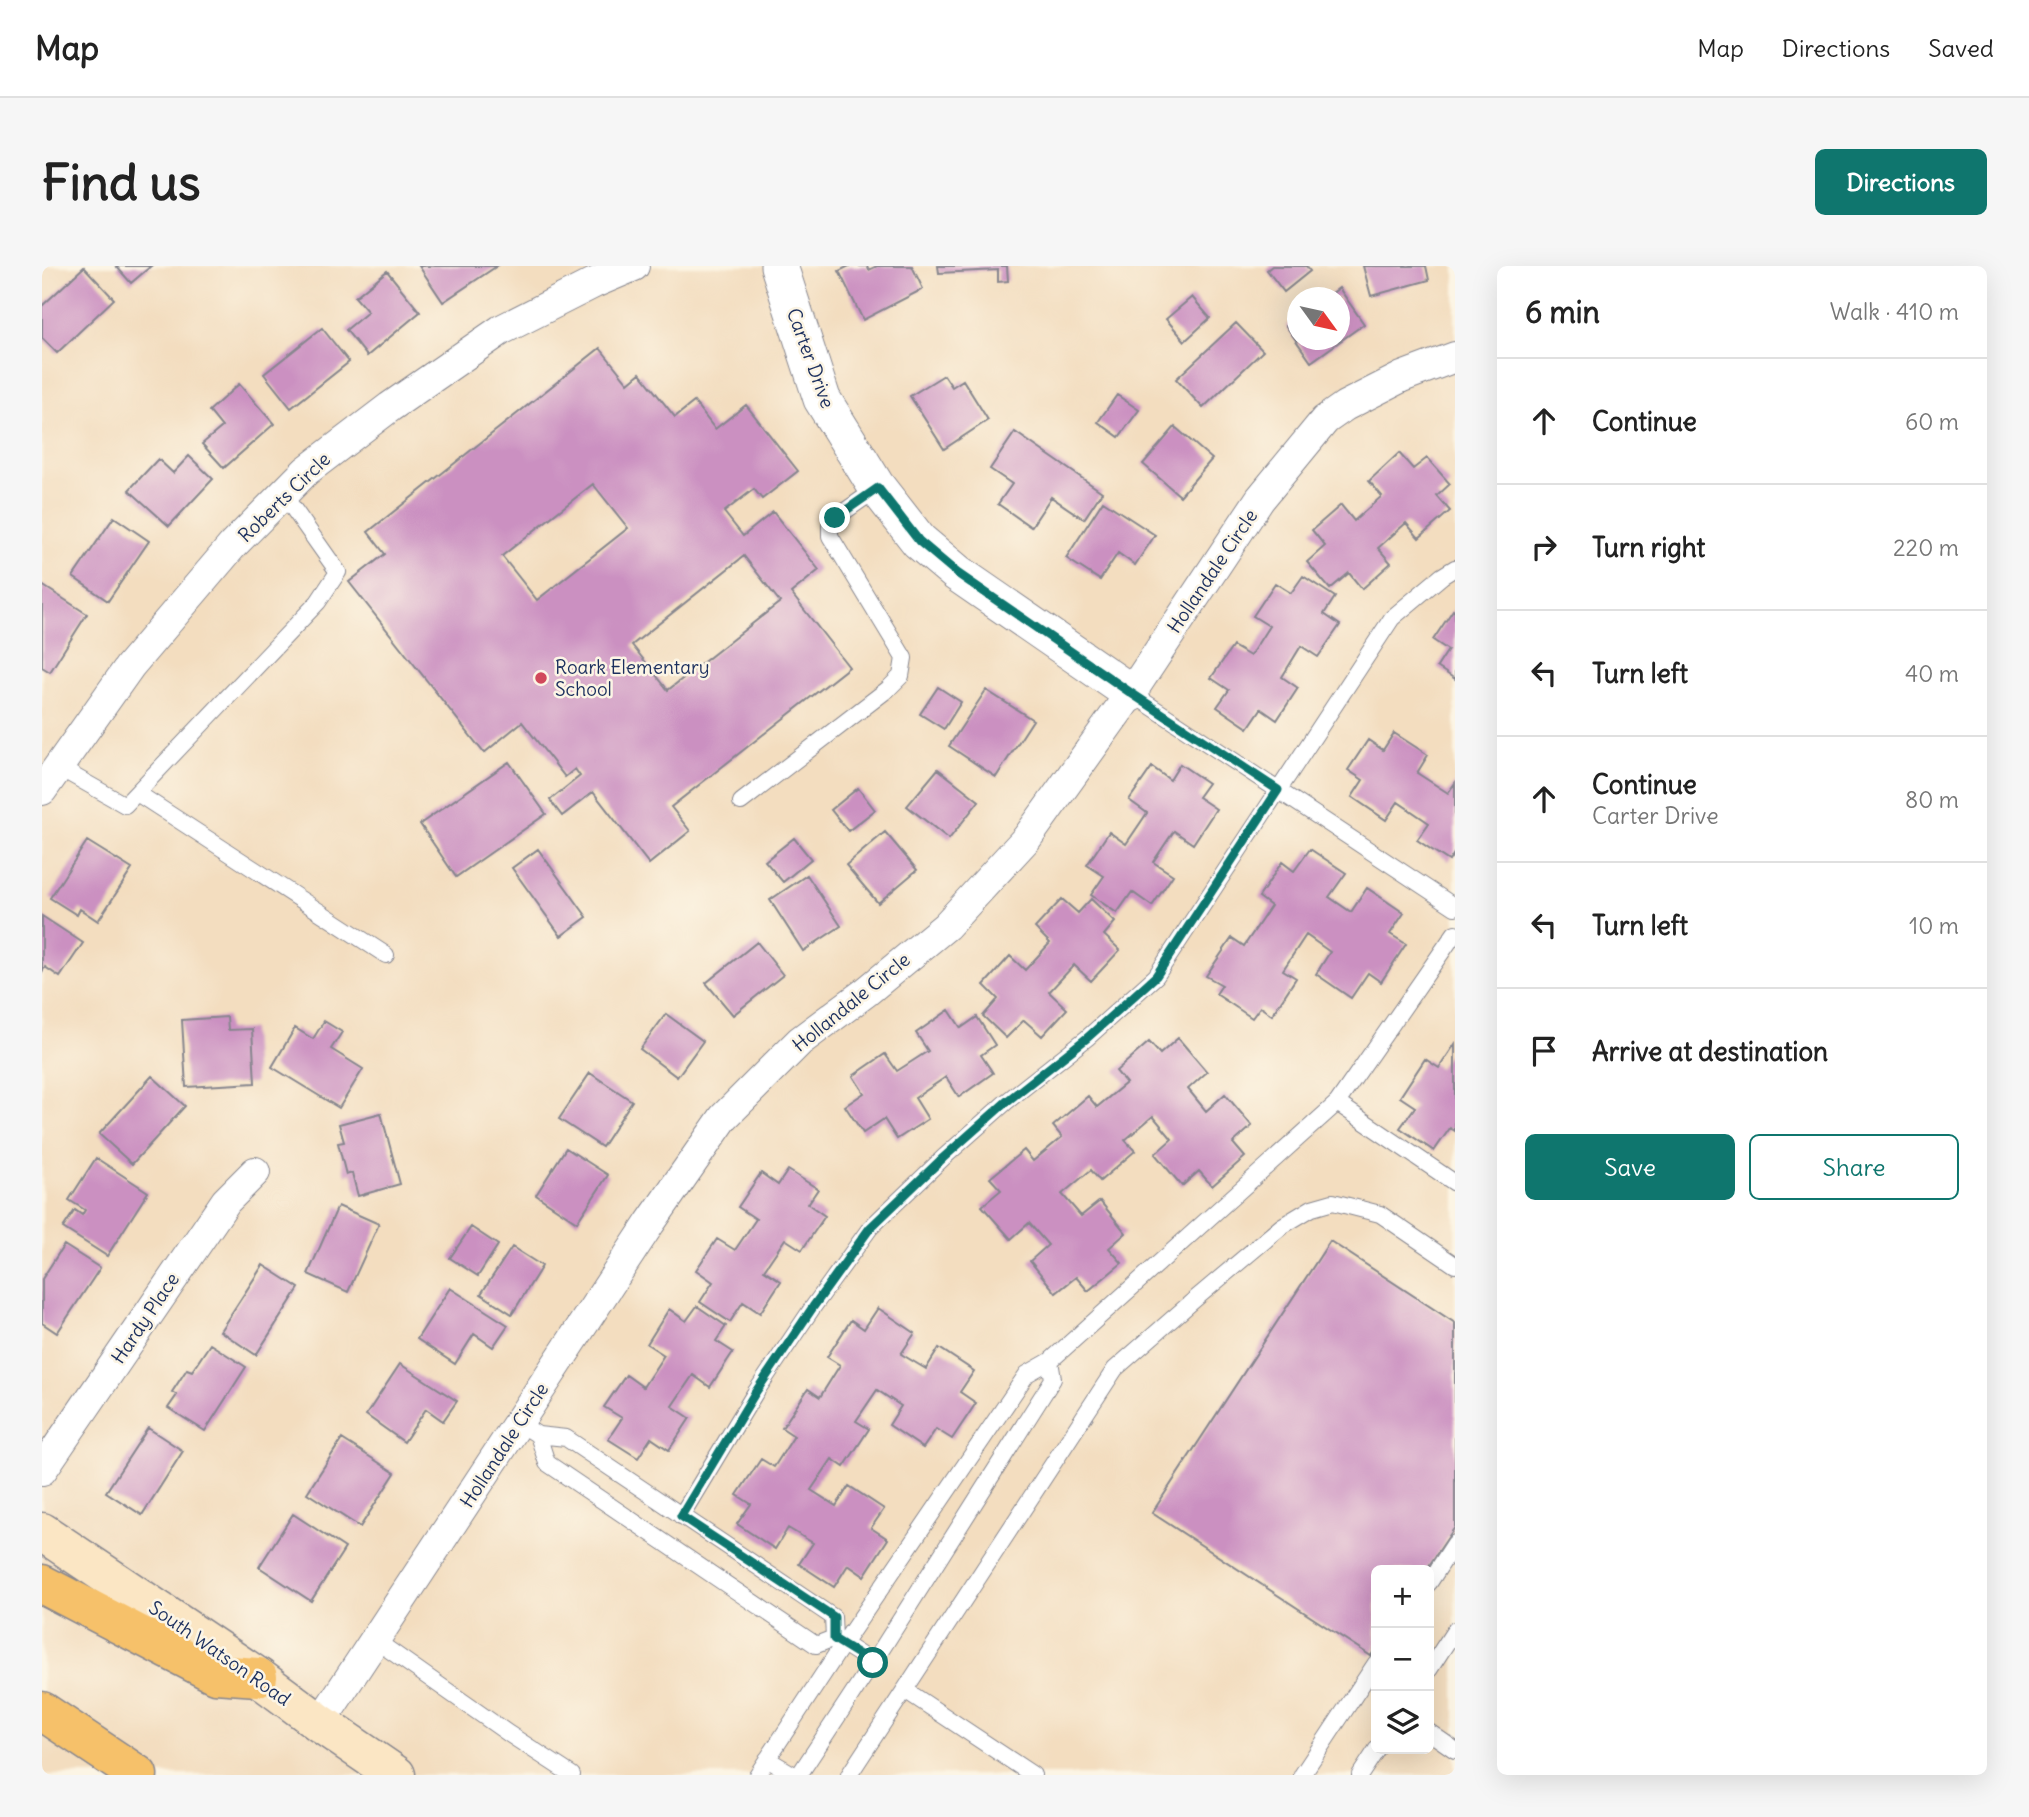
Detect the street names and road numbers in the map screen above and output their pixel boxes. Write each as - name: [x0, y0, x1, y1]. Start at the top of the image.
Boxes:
- street label: Carter Drive: [782, 305, 840, 411]
- street label: Roberts Circle: [233, 447, 335, 547]
- street label: Hollandale Circle: [1162, 505, 1262, 637]
- street label: Hollandale Circle: [787, 947, 915, 1057]
- street label: Hardy Place: [106, 1268, 184, 1368]
- street label: Hollandale Circle: [455, 1378, 553, 1512]
- street label: South Watson Road: [145, 1595, 295, 1711]

